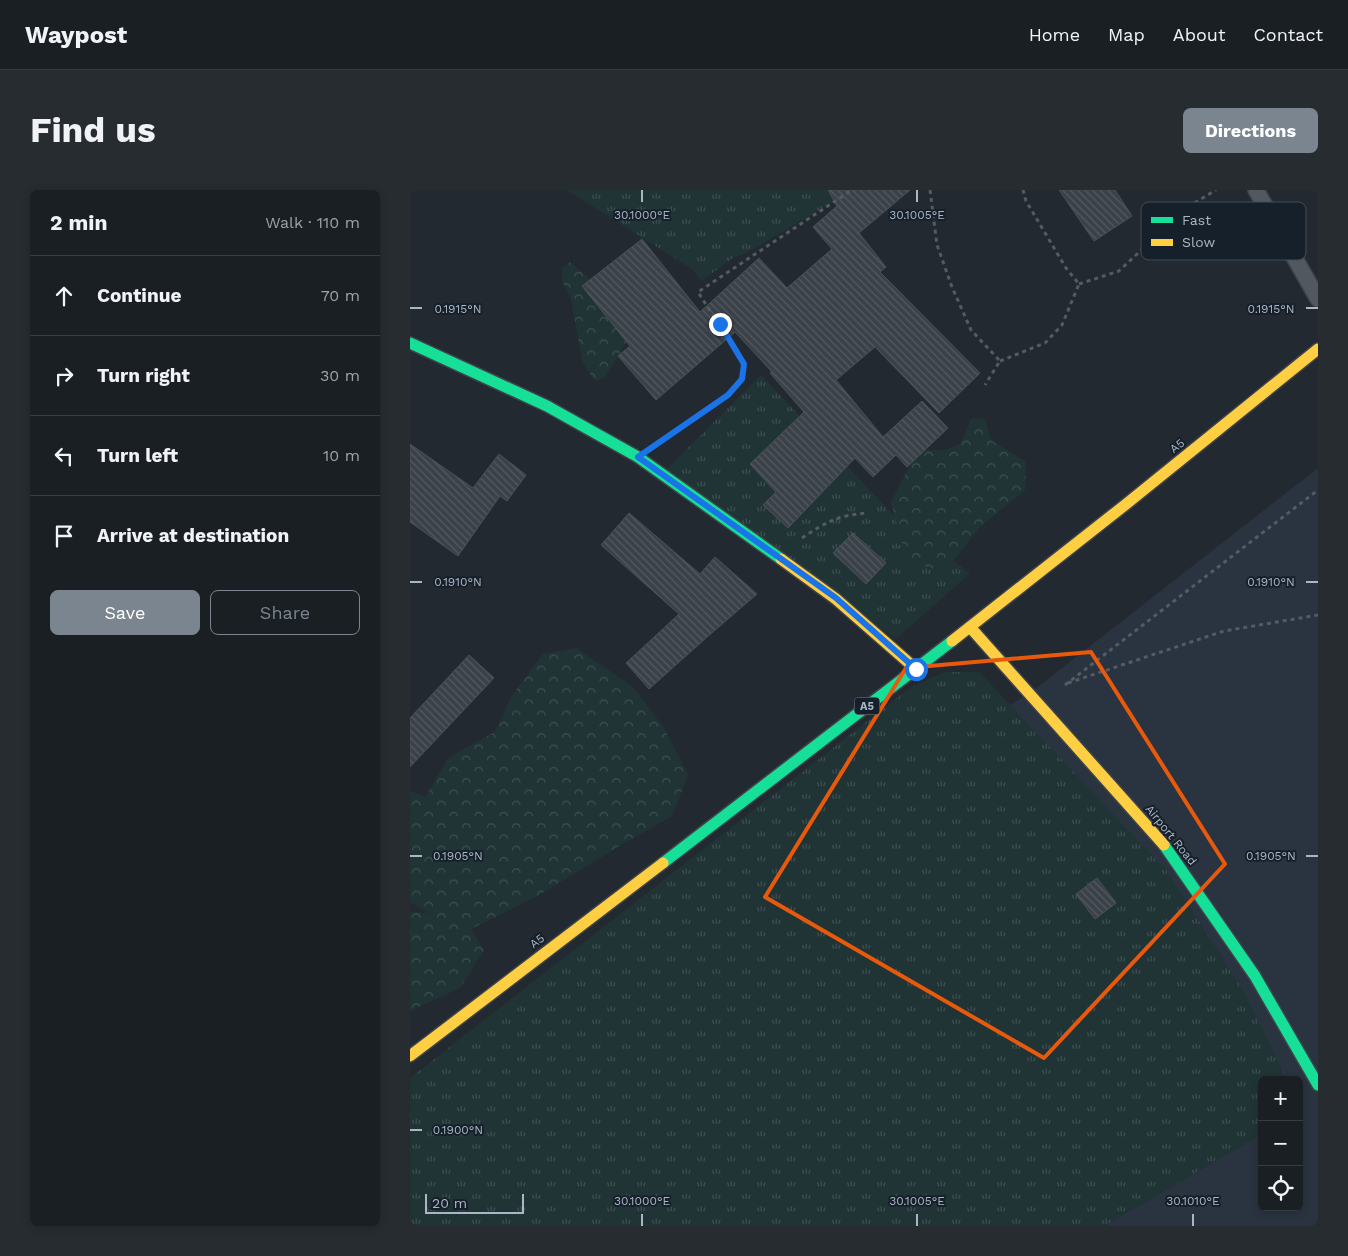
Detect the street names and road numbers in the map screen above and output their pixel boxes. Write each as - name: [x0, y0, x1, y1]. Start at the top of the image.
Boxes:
- street label: A5: [1167, 436, 1187, 456]
- road number: A5: [854, 698, 880, 714]
- street label: Airport Road: [1142, 802, 1200, 868]
- street label: A5: [527, 931, 547, 951]

